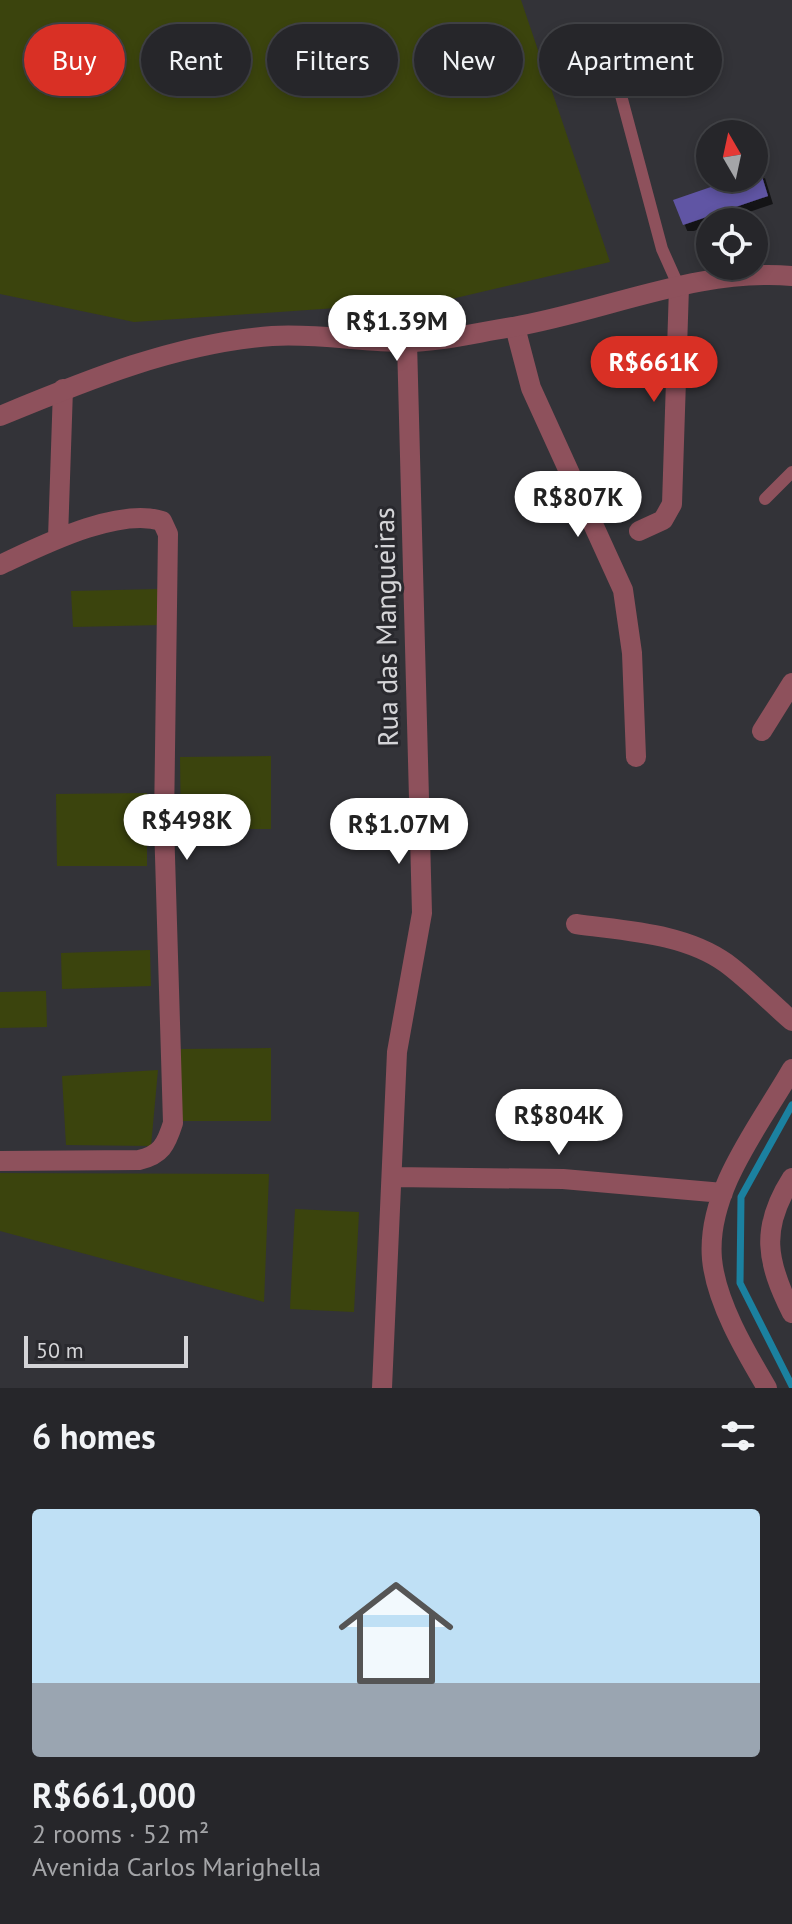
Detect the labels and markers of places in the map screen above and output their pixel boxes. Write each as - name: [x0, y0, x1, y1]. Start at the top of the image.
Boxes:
- pin: R$1.39M: [323, 295, 471, 363]
- pin: R$661K: [589, 336, 719, 404]
- pin: R$807K: [513, 471, 643, 539]
- pin: R$498K: [122, 794, 252, 862]
- pin: R$1.07M: [325, 798, 473, 866]
- pin: R$804K: [494, 1089, 624, 1157]

